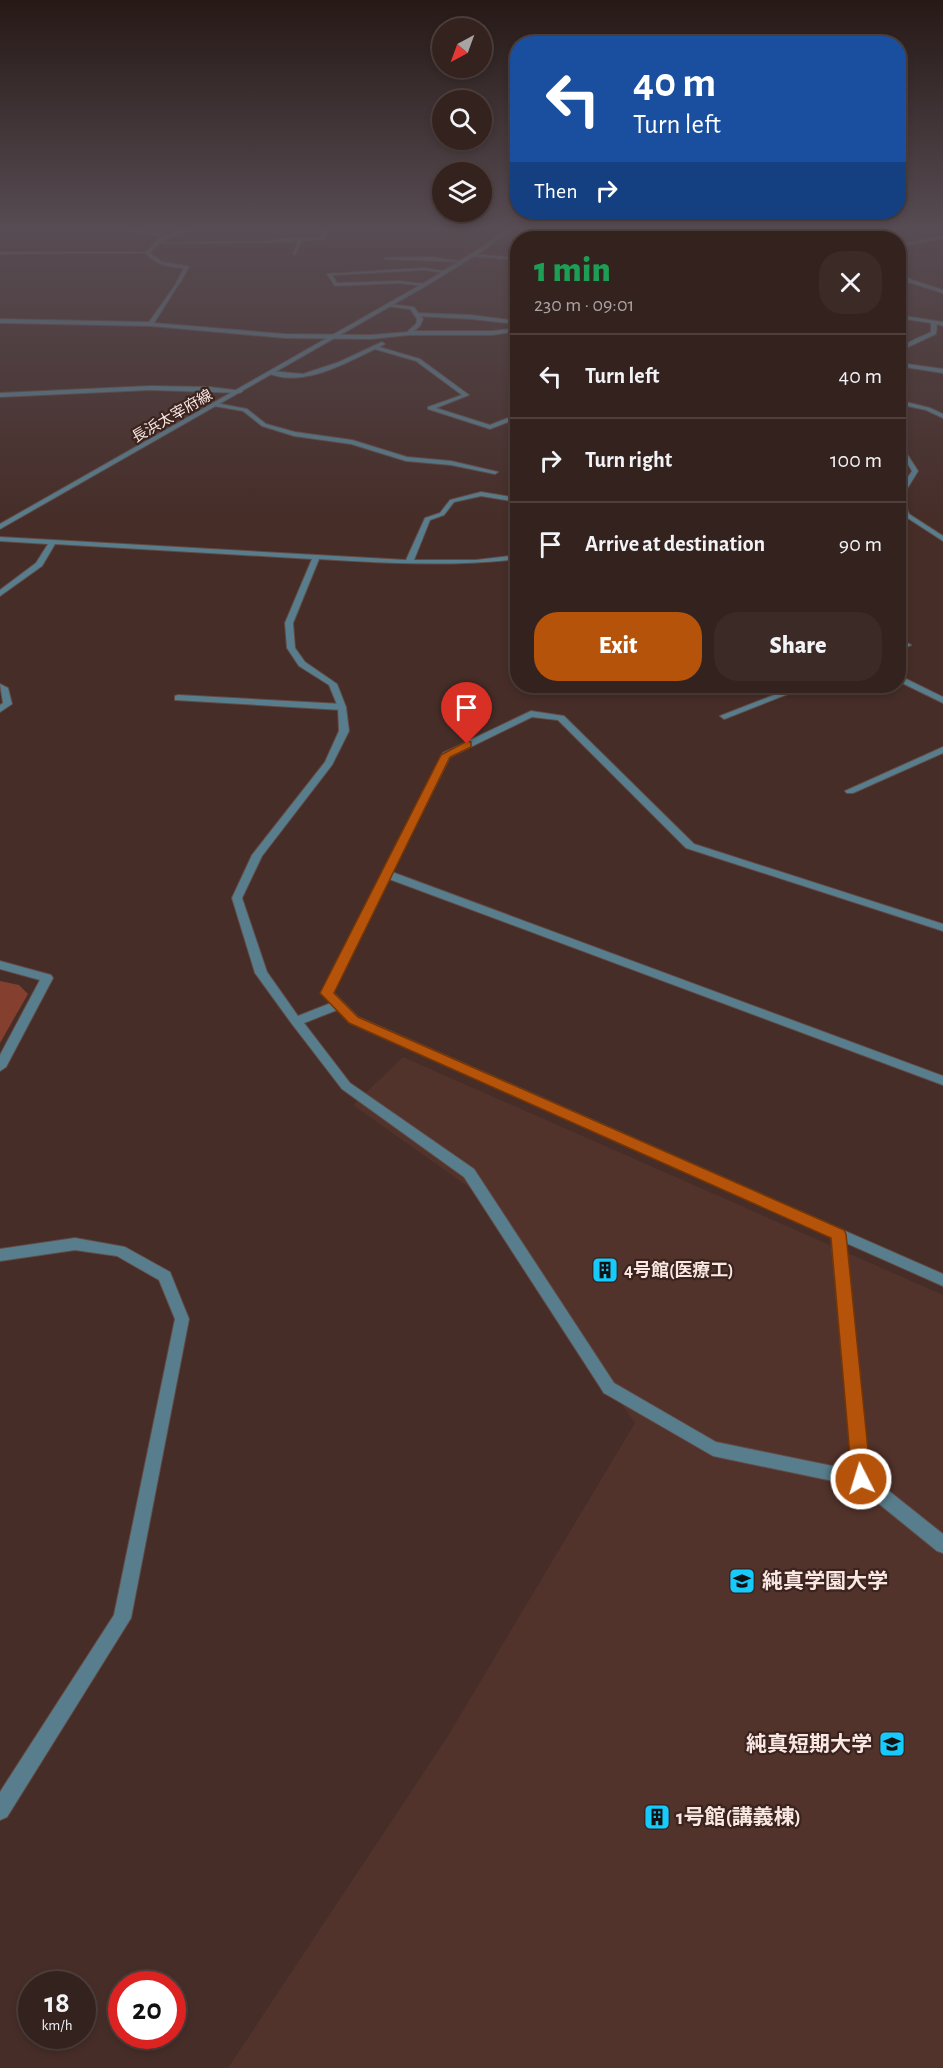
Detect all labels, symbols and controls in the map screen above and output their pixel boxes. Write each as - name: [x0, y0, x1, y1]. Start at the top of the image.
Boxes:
- north arrow: [432, 18, 492, 78]
- map controls: [432, 18, 492, 222]
- icon: left: [534, 60, 612, 138]
- text: 40 m: [633, 62, 716, 104]
- button: search: [432, 90, 492, 150]
- text: Turn left: [633, 111, 721, 138]
- button: layers: [432, 162, 492, 222]
- icon: right: [590, 174, 623, 207]
- text: Then: [534, 180, 578, 202]
- button: close: [819, 251, 882, 314]
- text: 1 min: [534, 252, 611, 288]
- text: 230 m · 09:01: [534, 295, 634, 315]
- icon: left: [534, 360, 567, 393]
- text: Turn left: [585, 365, 659, 387]
- text: 40 m: [839, 365, 882, 387]
- street label: 長浜太宰府線: [129, 387, 215, 445]
- icon: right: [534, 444, 567, 477]
- text: Turn right: [585, 449, 672, 471]
- text: 100 m: [830, 449, 882, 471]
- icon: arrive: [534, 528, 567, 561]
- text: Arrive at destination: [585, 533, 765, 555]
- text: 90 m: [839, 533, 882, 555]
- button: Exit: [534, 612, 702, 681]
- button: Share: [714, 612, 882, 681]
- pin: [441, 682, 492, 744]
- icon: arrive: [450, 691, 483, 724]
- building icon: 4号館(医療工): [590, 1255, 620, 1285]
- place label: 4号館(医療工): [624, 1261, 734, 1280]
- position arrow: [829, 1447, 893, 1511]
- school or university icon: 純真学園大学: [727, 1566, 757, 1596]
- place label: 純真学園大学: [762, 1570, 888, 1592]
- school or university icon: 純真短期大学: [877, 1729, 907, 1759]
- place label: 純真短期大学: [746, 1733, 872, 1755]
- building icon: 1号館(講義棟): [642, 1802, 672, 1832]
- place label: 1号館(講義棟): [676, 1805, 801, 1828]
- speed limit sign: 20: [108, 1971, 186, 2049]
- text: 18: [44, 1988, 70, 2018]
- text: km/h: [42, 2018, 72, 2033]

